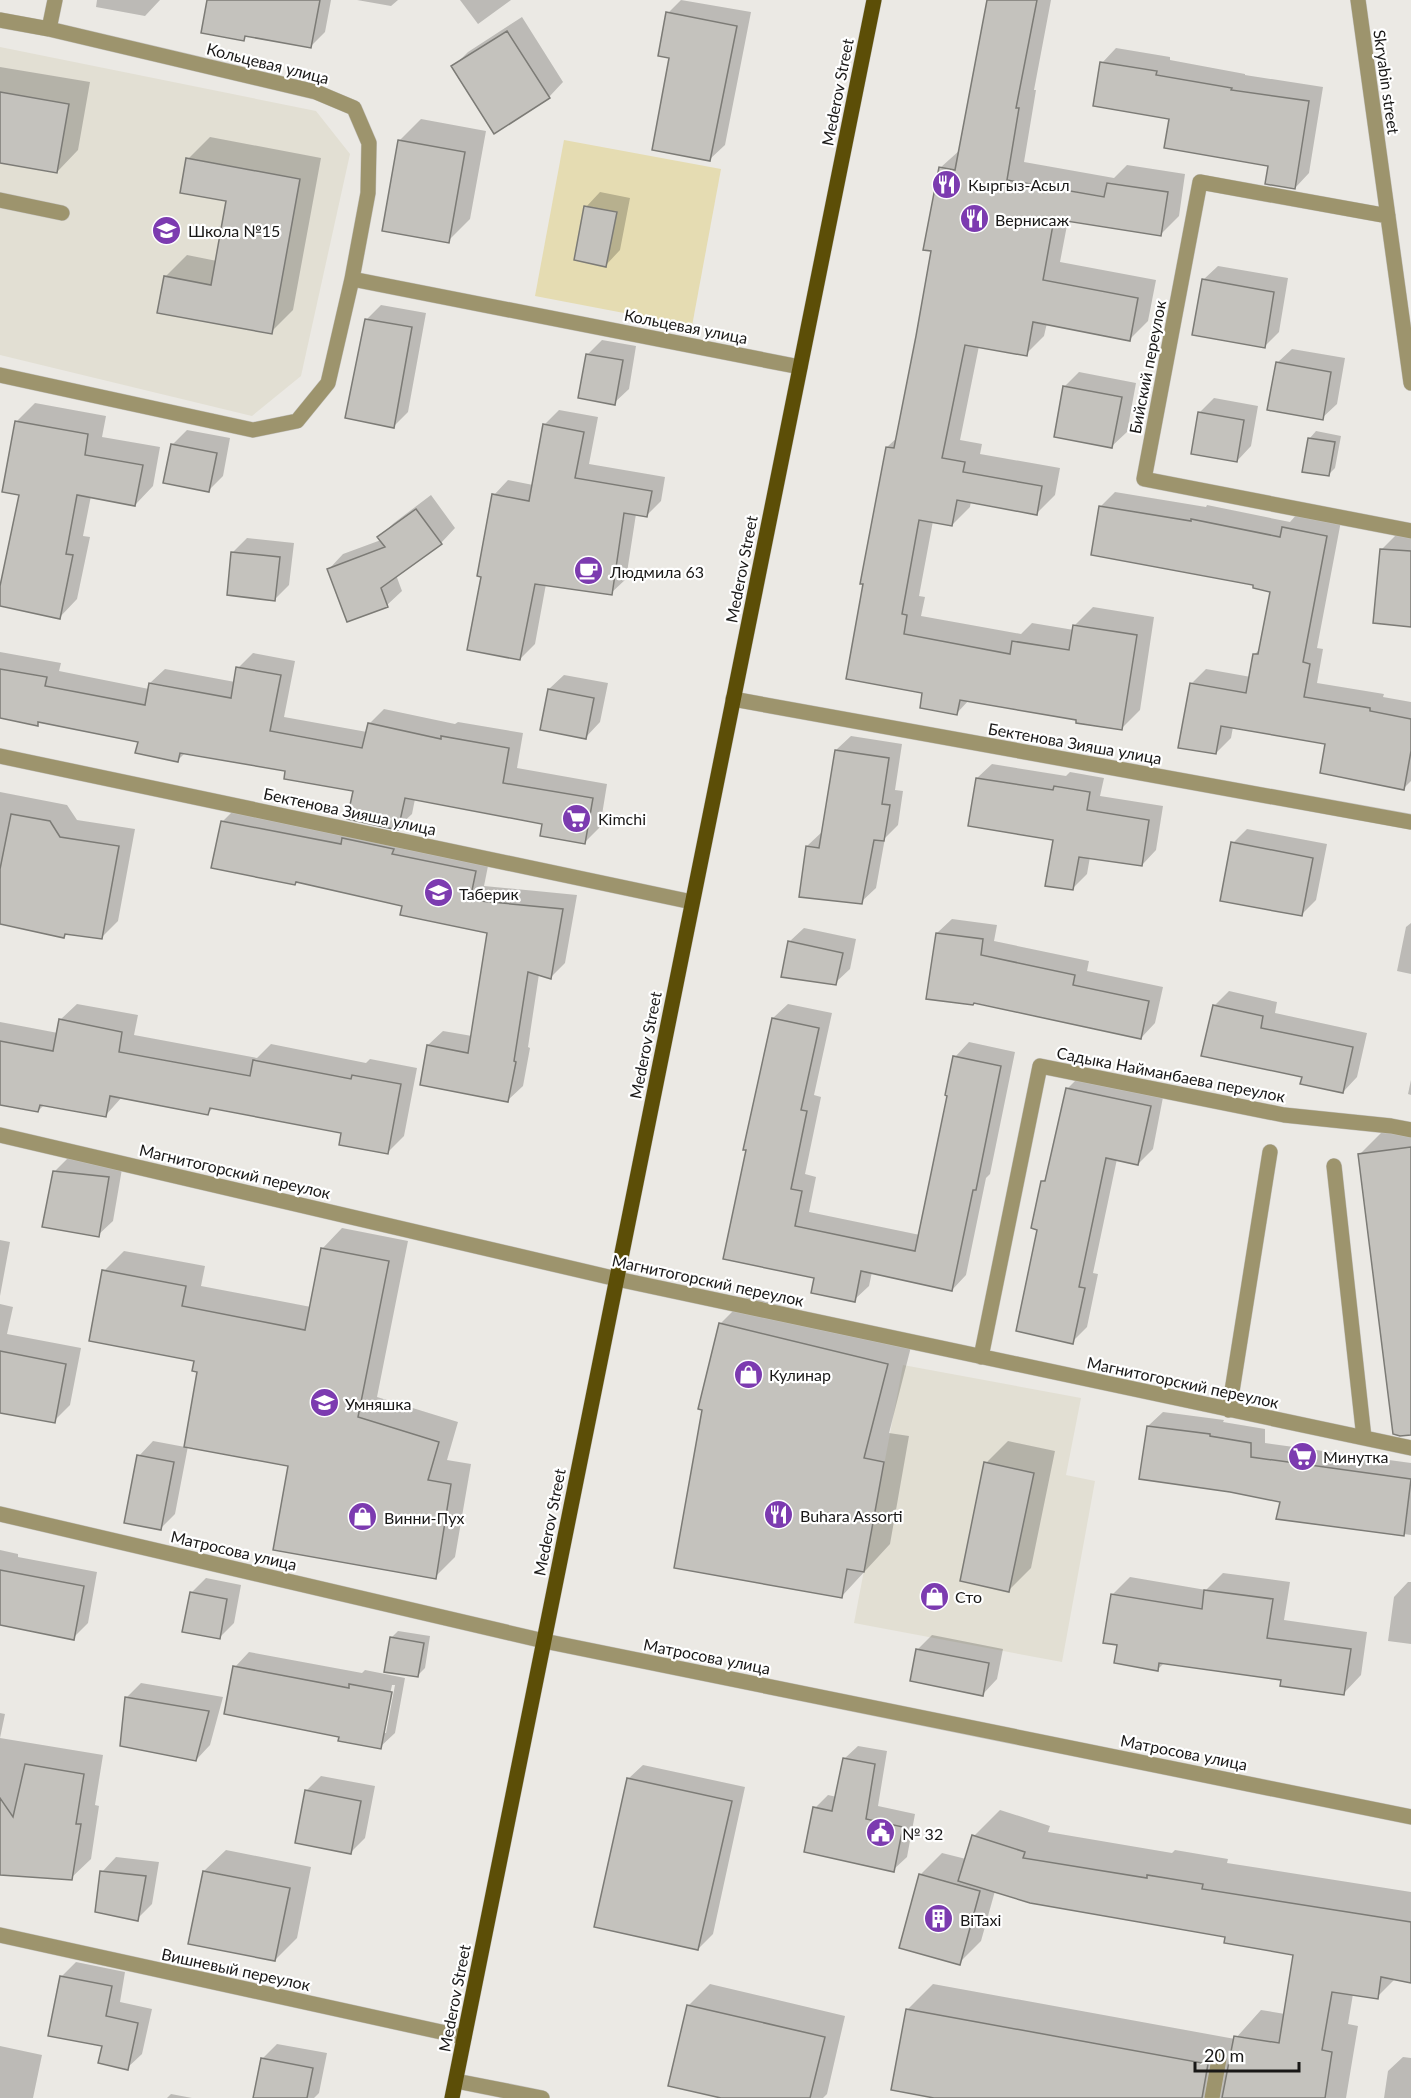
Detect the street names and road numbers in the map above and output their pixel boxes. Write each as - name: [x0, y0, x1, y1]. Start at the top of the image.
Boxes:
- street label: Skryabin street: [1370, 29, 1404, 136]
- street label: Mederov Street: [817, 36, 857, 147]
- street label: Кольцевая улица: [205, 39, 331, 87]
- street label: Бийский переулок: [1125, 298, 1169, 435]
- street label: Кольцевая улица: [623, 305, 749, 347]
- street label: Mederov Street: [721, 513, 761, 624]
- street label: Бектенова Зияша улица: [987, 718, 1163, 768]
- street label: Бектенова Зияша улица: [262, 783, 438, 839]
- street label: Mederov Street: [625, 989, 665, 1100]
- street label: Садыка Найманбаева переулок: [1055, 1043, 1288, 1106]
- street label: Магнитогорский переулок: [137, 1140, 333, 1202]
- street label: Магнитогорский переулок: [610, 1250, 806, 1310]
- street label: Магнитогорский переулок: [1085, 1352, 1281, 1412]
- street label: Mederov Street: [529, 1466, 569, 1577]
- street label: Матросова улица: [169, 1526, 299, 1574]
- street label: Матросова улица: [642, 1634, 772, 1678]
- street label: Матросова улица: [1119, 1730, 1249, 1774]
- street label: Mederov Street: [434, 1942, 474, 2053]
- street label: Вишневый переулок: [160, 1944, 313, 1994]

